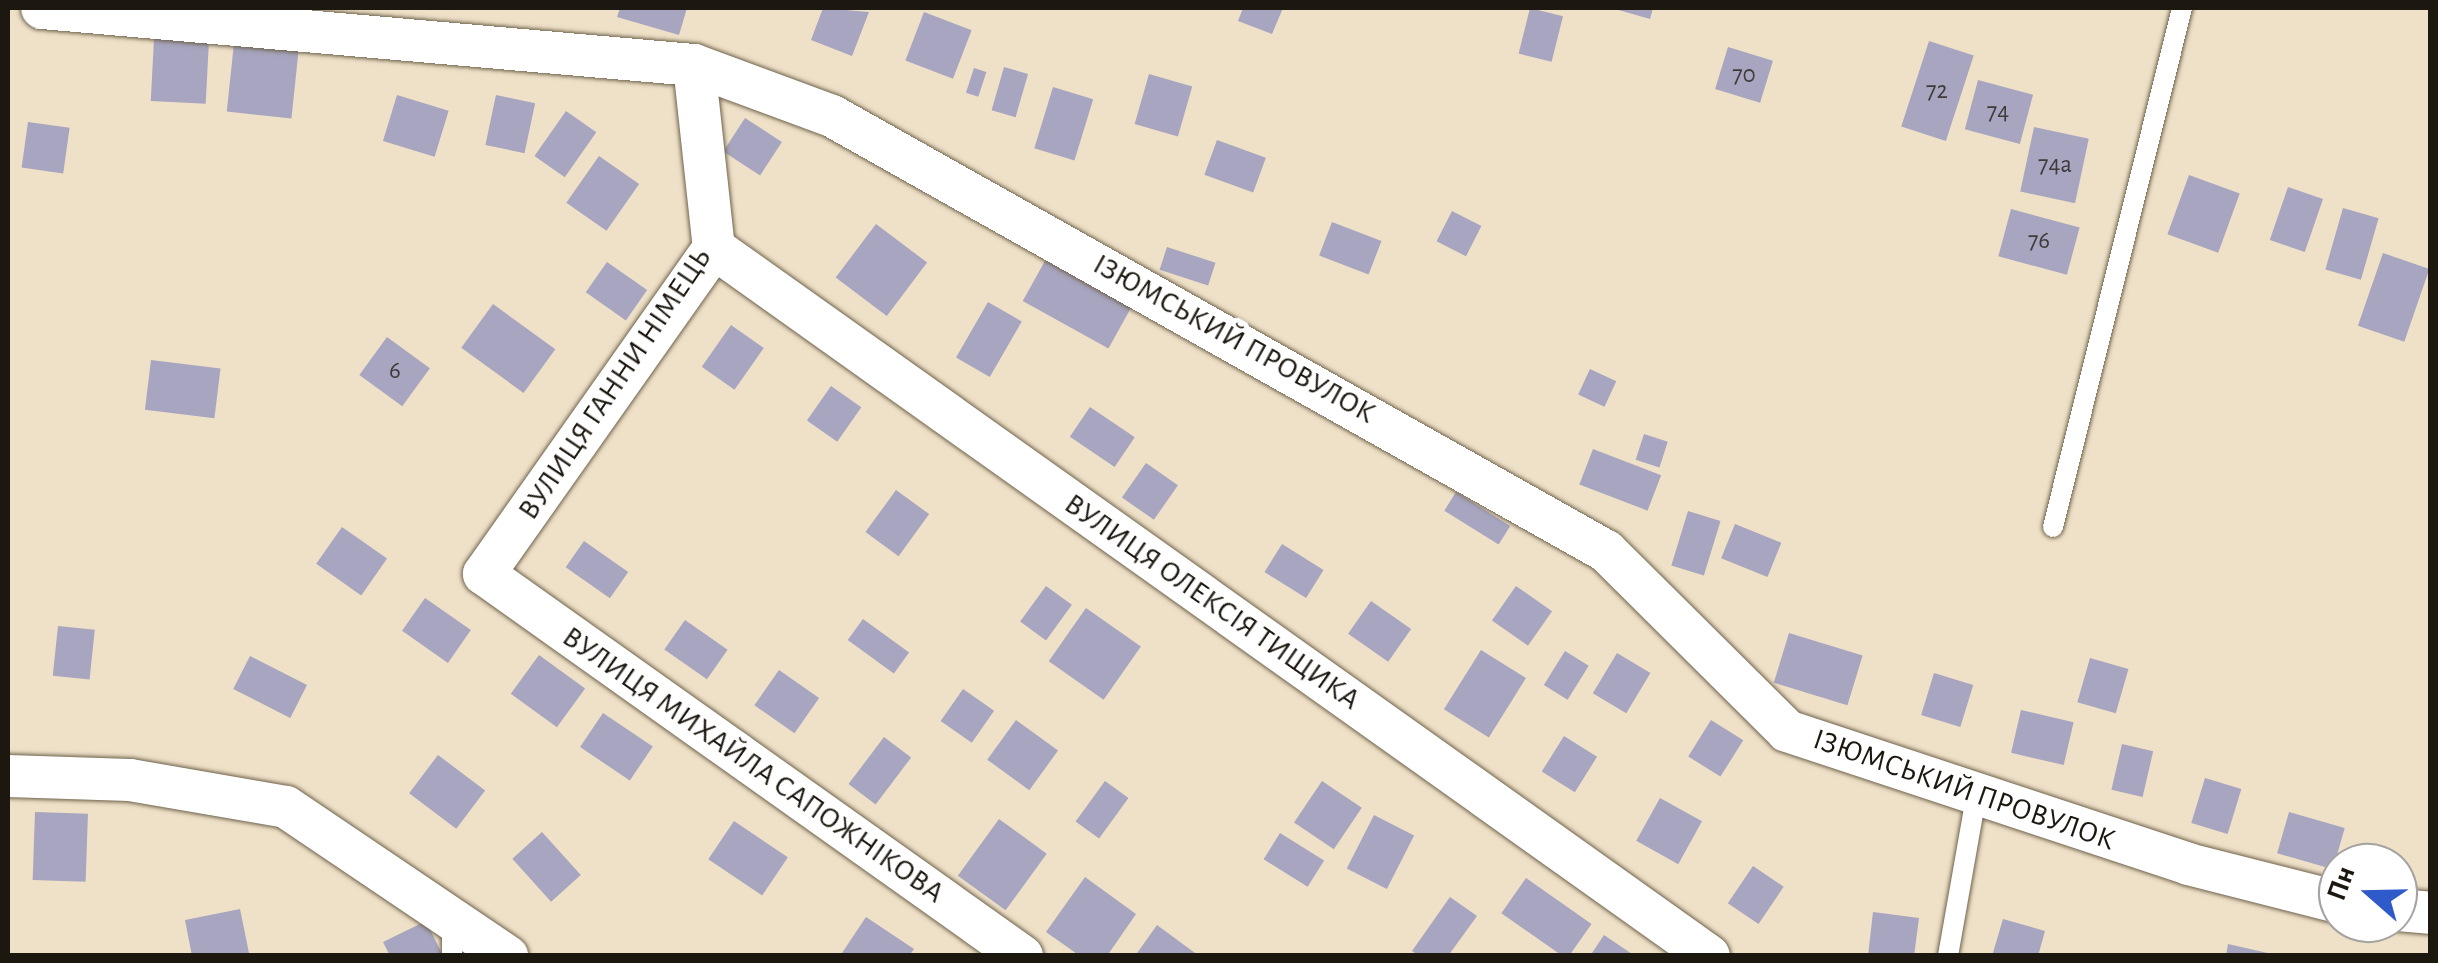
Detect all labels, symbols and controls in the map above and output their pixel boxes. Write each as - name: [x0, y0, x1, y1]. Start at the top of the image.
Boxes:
- house number: 70: [1732, 60, 1756, 90]
- house number: 72: [1926, 76, 1948, 106]
- house number: 74: [1987, 97, 2009, 127]
- house number: 74а: [2038, 150, 2072, 180]
- house number: 76: [2028, 226, 2050, 256]
- street label: ВУЛИЦЯ ГАННИ НІМЕЦЬ: [511, 241, 719, 527]
- street label: ІЗЮМСЬКИЙ ПРОВУЛОК: [1087, 246, 1381, 432]
- house number: 6: [389, 356, 401, 386]
- street label: ВУЛИЦЯ ОЛЕКСІЯ ТИЩИКА: [1057, 486, 1367, 718]
- street label: ВУЛИЦЯ МИХАЙЛА САПОЖНІКОВА: [555, 619, 951, 911]
- street label: ІЗЮМСЬКИЙ ПРОВУЛОК: [1808, 721, 2120, 859]
- north arrow: [2318, 843, 2418, 943]
- text: Пн: [2323, 863, 2361, 904]

